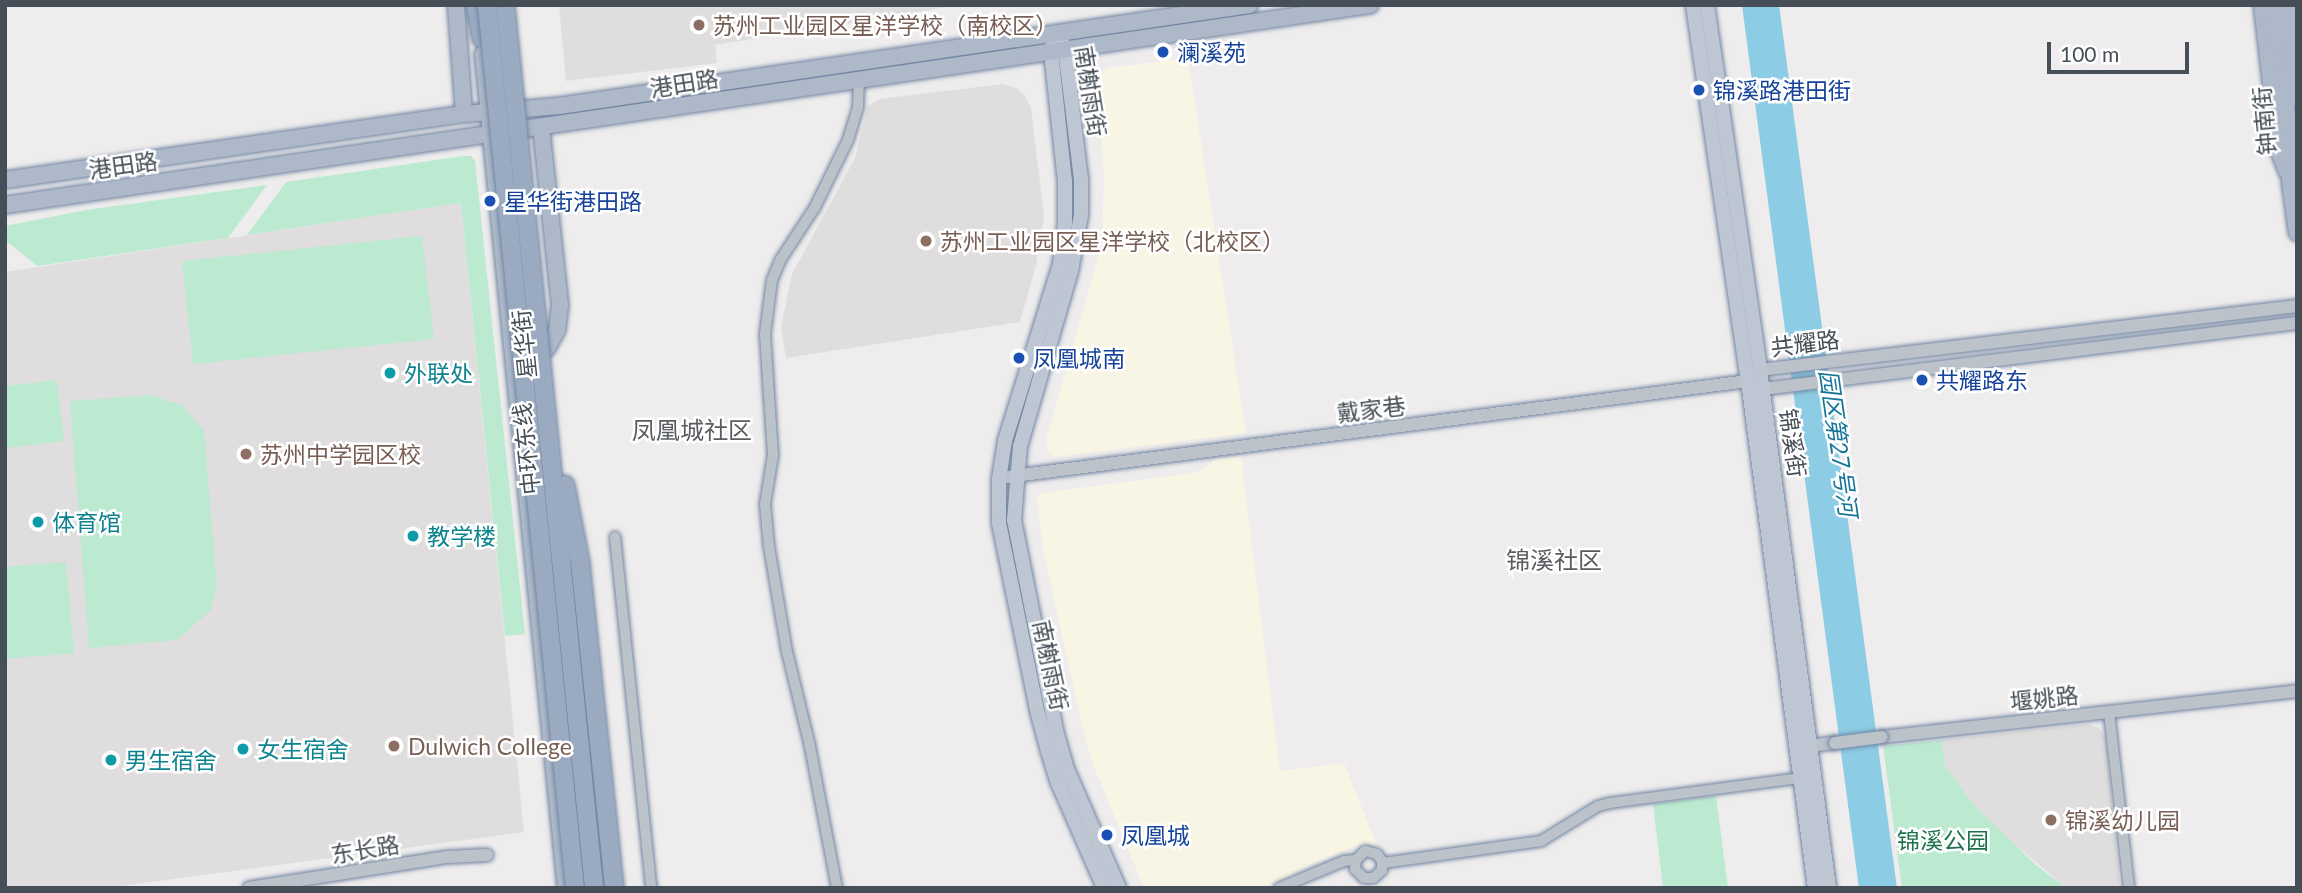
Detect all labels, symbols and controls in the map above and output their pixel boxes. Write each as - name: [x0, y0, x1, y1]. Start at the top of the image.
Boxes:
- place label: 苏州工业园区星洋学校（南校区）: [713, 11, 1058, 39]
- marker: 苏州工业园区星洋学校（南校区）: [691, 17, 707, 33]
- scale bar: [2050, 28, 2192, 72]
- place label: 澜溪苑: [1177, 38, 1246, 66]
- text: 100 m: [2060, 41, 2119, 66]
- street label: 南榭雨街: [1070, 43, 1112, 139]
- marker: 澜溪苑: [1155, 44, 1171, 60]
- street label: 港田路: [648, 64, 720, 102]
- place label: 锦溪路港田街: [1713, 76, 1851, 104]
- marker: 锦溪路港田街: [1691, 82, 1707, 98]
- street label: 钟南街: [2247, 85, 2281, 157]
- street label: 港田路: [87, 147, 159, 183]
- place label: 星华街港田路: [504, 187, 642, 215]
- marker: 星华街港田路: [482, 193, 498, 209]
- place label: 苏州工业园区星洋学校（北校区）: [940, 227, 1285, 255]
- marker: 苏州工业园区星洋学校（北校区）: [918, 233, 934, 249]
- street label: 星华街: [507, 308, 541, 380]
- street label: 共耀路: [1769, 325, 1841, 361]
- place label: 凤凰城南: [1033, 344, 1125, 372]
- marker: 凤凰城南: [1011, 350, 1027, 366]
- place label: 外联处: [404, 359, 473, 387]
- marker: 外联处: [382, 365, 398, 381]
- place label: 共耀路东: [1936, 366, 2028, 394]
- water label: 园区第27号河: [1814, 368, 1864, 518]
- marker: 共耀路东: [1914, 372, 1930, 388]
- street label: 戴家巷: [1335, 391, 1407, 427]
- street label: 中环东线: [507, 402, 545, 496]
- street label: 锦溪街: [1775, 407, 1811, 479]
- district label: 凤凰城社区: [632, 416, 752, 444]
- place label: 苏州中学园区校: [260, 440, 421, 468]
- marker: 苏州中学园区校: [238, 446, 254, 462]
- place label: 体育馆: [52, 508, 121, 536]
- marker: 体育馆: [30, 514, 46, 530]
- place label: 教学楼: [427, 522, 496, 550]
- marker: 教学楼: [405, 528, 421, 544]
- district label: 锦溪社区: [1506, 546, 1602, 574]
- street label: 南榭雨街: [1028, 617, 1074, 713]
- street label: 堰姚路: [2008, 681, 2080, 715]
- place label: Dulwich College: [408, 732, 572, 760]
- place label: 女生宿舍: [257, 735, 349, 763]
- marker: Dulwich College: [386, 738, 402, 754]
- marker: 女生宿舍: [235, 741, 251, 757]
- place label: 男生宿舍: [125, 746, 217, 774]
- marker: 男生宿舍: [103, 752, 119, 768]
- place label: 锦溪幼儿园: [2065, 806, 2180, 834]
- marker: 锦溪幼儿园: [2043, 812, 2059, 828]
- place label: 凤凰城: [1121, 821, 1190, 849]
- park label: 锦溪公园: [1897, 826, 1989, 854]
- marker: 凤凰城: [1099, 827, 1115, 843]
- street label: 东长路: [329, 830, 401, 868]

